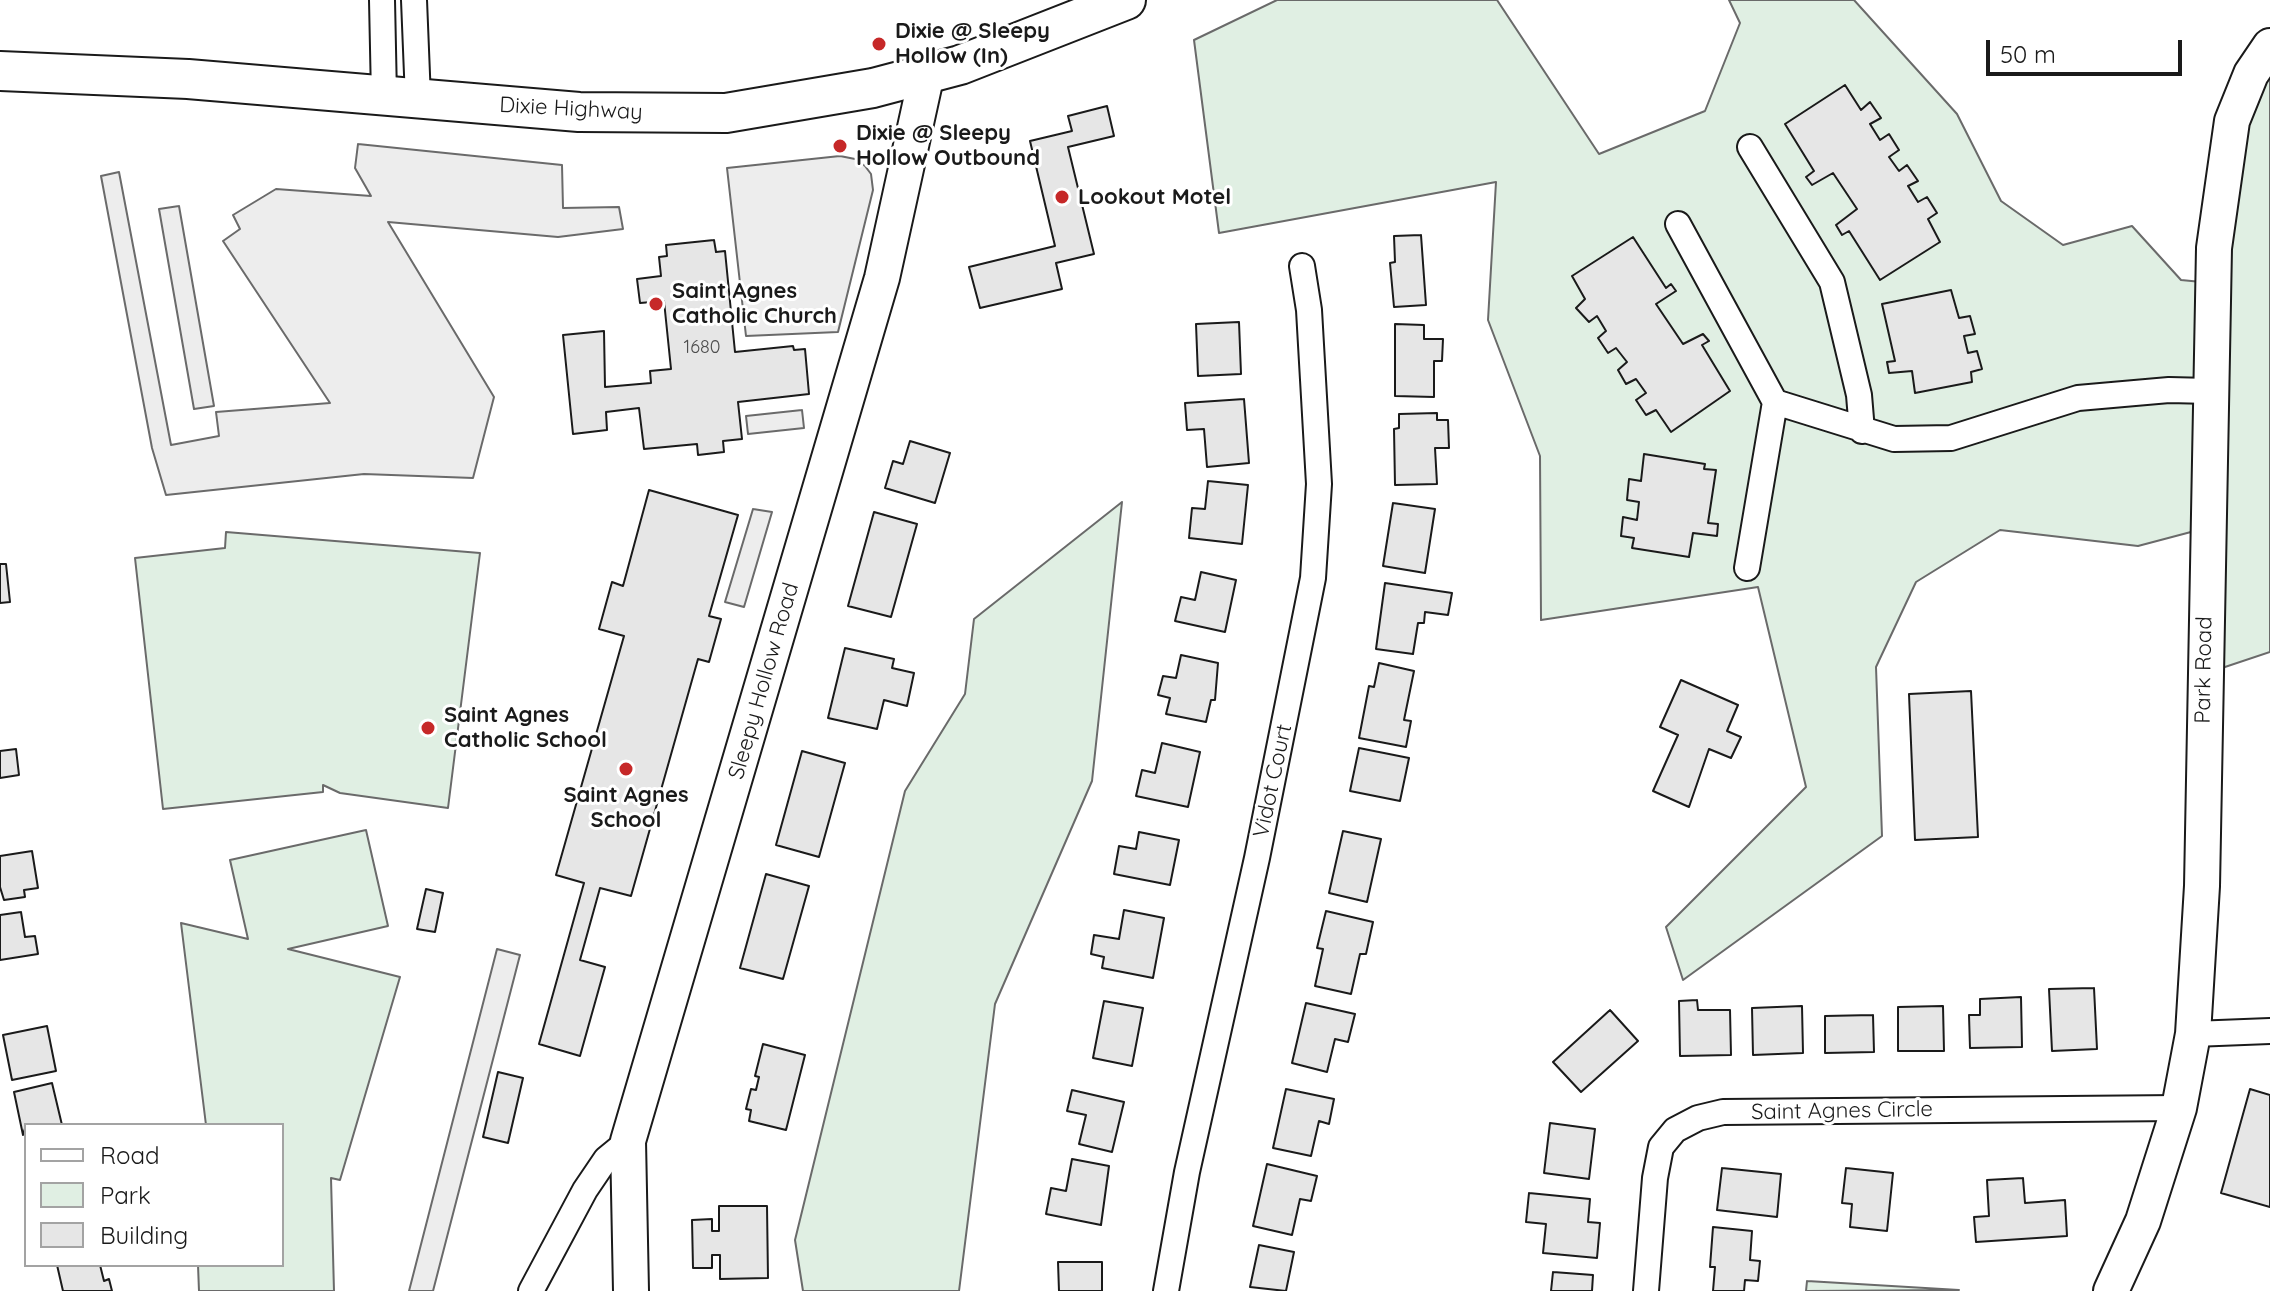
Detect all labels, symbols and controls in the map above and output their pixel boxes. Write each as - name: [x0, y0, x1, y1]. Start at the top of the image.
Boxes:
- place label: Dixie @ Sleepy Hollow (In): [895, 18, 1050, 70]
- scale bar: [1990, 24, 2186, 74]
- marker: Dixie @ Sleepy Hollow (In): [870, 35, 888, 53]
- text: 50 m: [2000, 39, 2056, 69]
- street label: Dixie Highway: [499, 92, 643, 126]
- place label: Dixie @ Sleepy Hollow Outbound: [856, 120, 1040, 172]
- marker: Dixie @ Sleepy Hollow Outbound: [831, 137, 849, 155]
- place label: Lookout Motel: [1078, 184, 1231, 210]
- marker: Lookout Motel: [1053, 188, 1071, 206]
- place label: Saint Agnes Catholic Church: [672, 278, 837, 330]
- marker: Saint Agnes Catholic Church: [647, 295, 665, 313]
- house number: 1680: [684, 337, 720, 359]
- street label: Sleepy Hollow Road: [723, 580, 805, 782]
- street label: Park Road: [2190, 616, 2218, 724]
- place label: Saint Agnes Catholic School: [444, 702, 607, 754]
- marker: Saint Agnes Catholic School: [419, 719, 437, 737]
- street label: Vidot Court: [1248, 722, 1298, 840]
- marker: Saint Agnes School: [617, 760, 635, 778]
- place label: Saint Agnes School: [563, 782, 689, 834]
- street label: Saint Agnes Circle: [1751, 1096, 1933, 1126]
- legend: [24, 1123, 284, 1267]
- text: Road: [100, 1140, 160, 1170]
- text: Park: [100, 1180, 151, 1210]
- text: Building: [100, 1220, 188, 1250]

